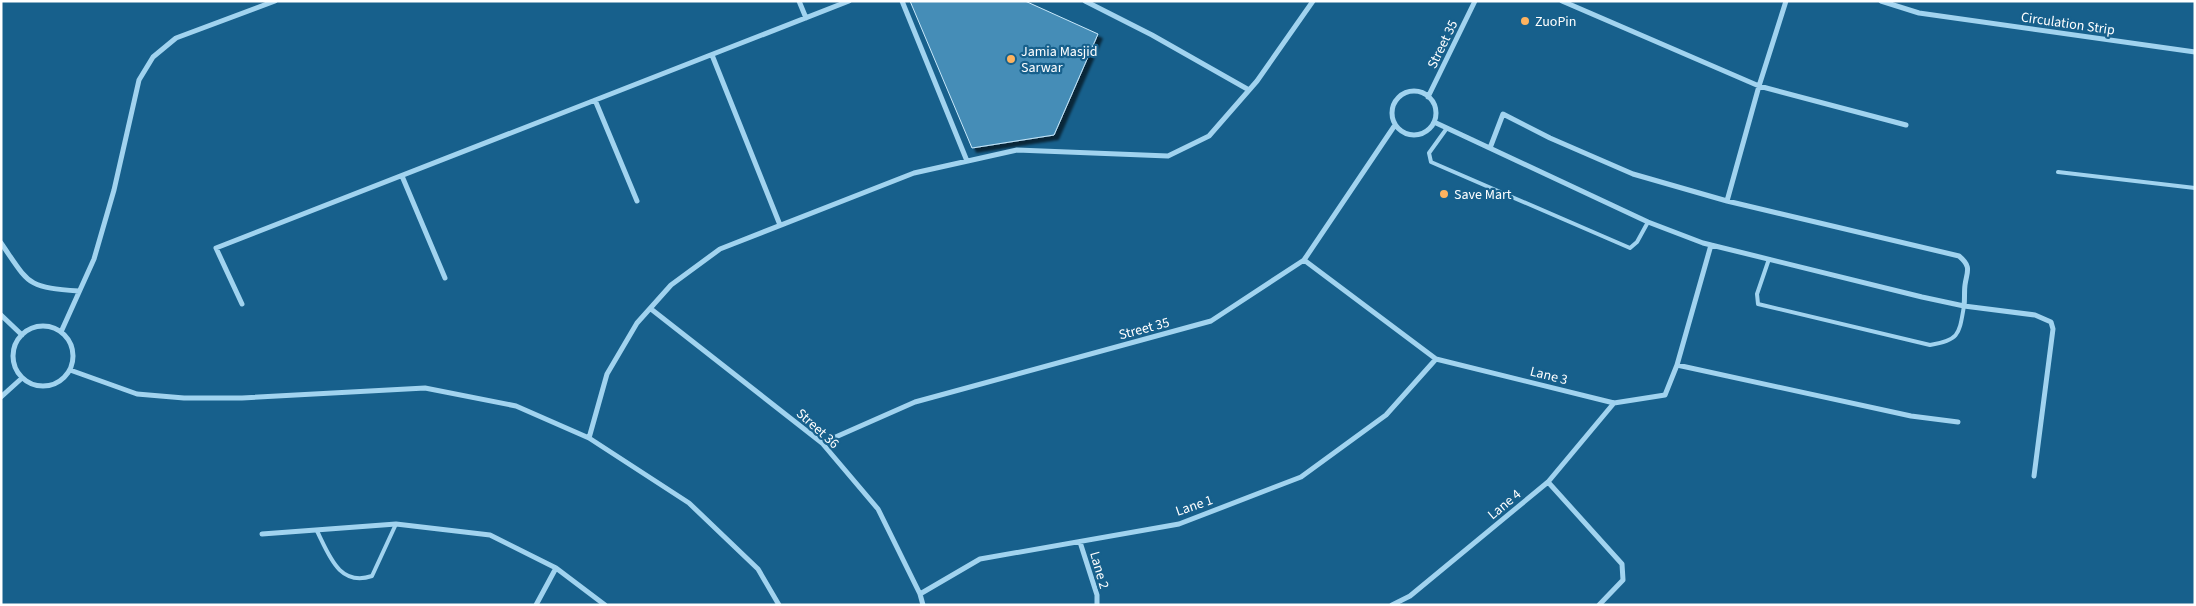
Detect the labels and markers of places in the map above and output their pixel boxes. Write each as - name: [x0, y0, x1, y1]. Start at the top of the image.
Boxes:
- place label: ZuoPin: [1535, 12, 1576, 32]
- marker: ZuoPin: [1519, 15, 1531, 27]
- place label: Jamia Masjid Sarwar: [1021, 42, 1097, 78]
- marker: Jamia Masjid Sarwar: [1005, 53, 1017, 65]
- place label: Save Mart: [1454, 185, 1512, 205]
- marker: Save Mart: [1438, 188, 1450, 200]

